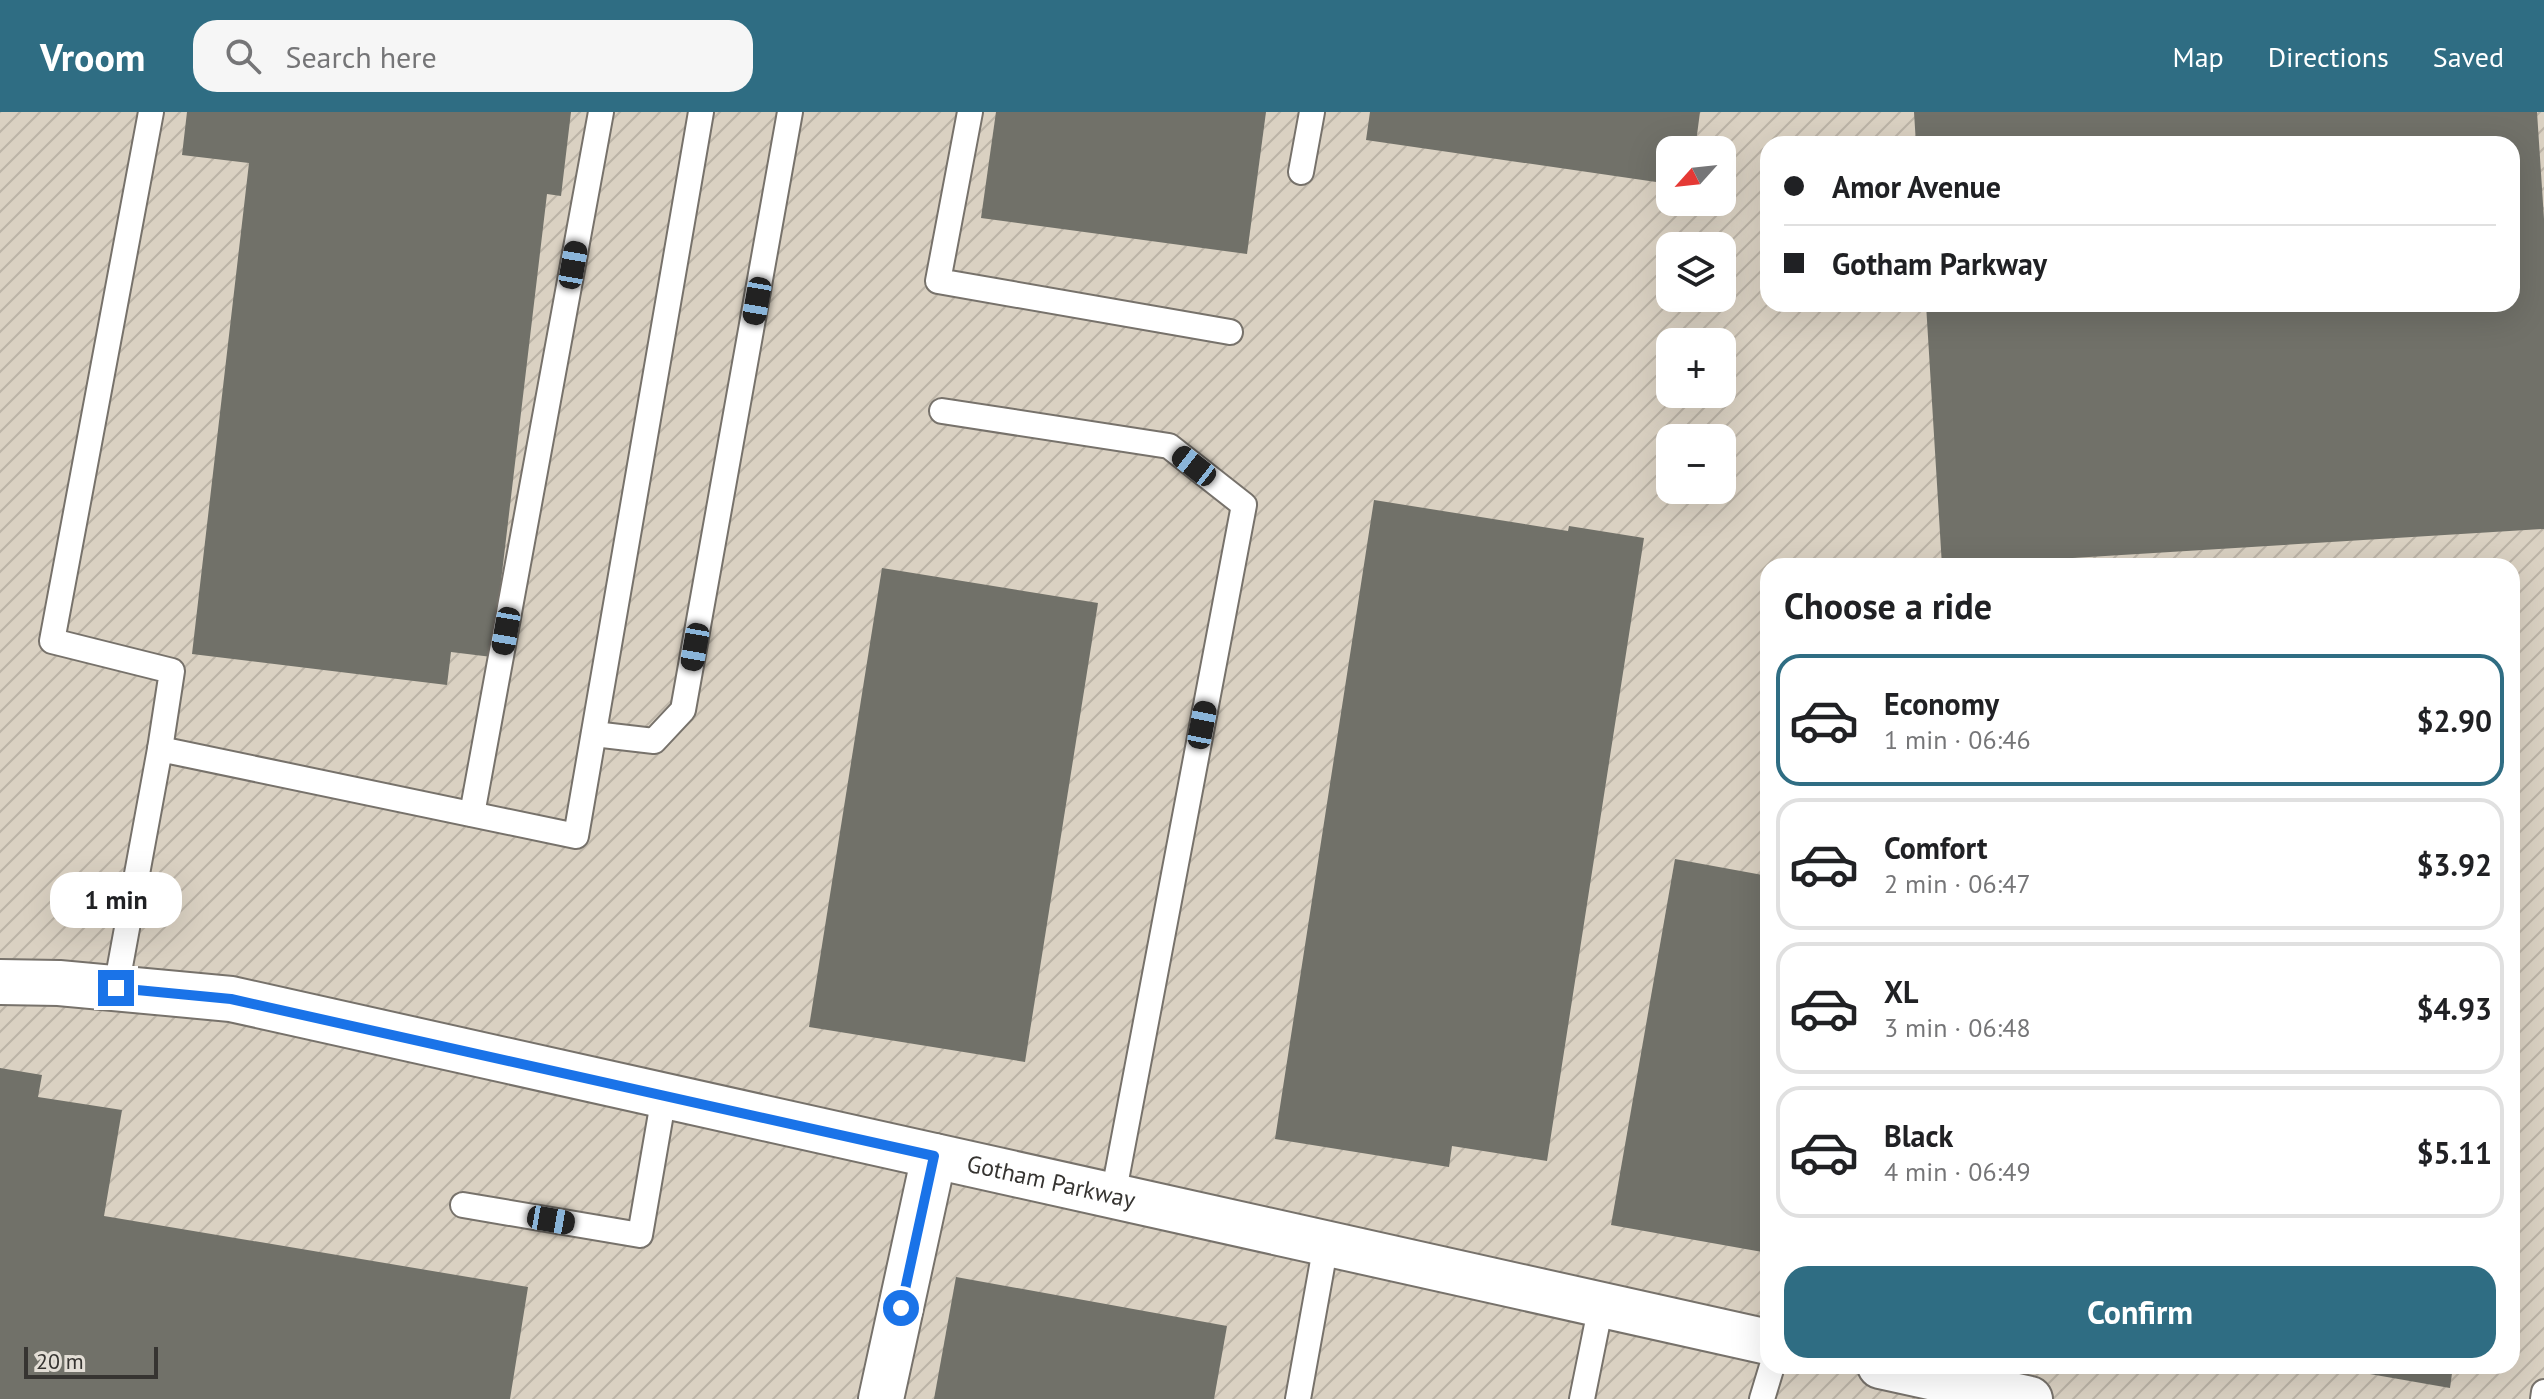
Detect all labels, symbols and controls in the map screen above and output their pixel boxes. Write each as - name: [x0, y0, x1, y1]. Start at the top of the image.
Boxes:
- search box: [193, 20, 753, 92]
- text: Vroom: [40, 32, 145, 81]
- icon: search: [221, 34, 265, 78]
- text: Search here: [285, 37, 437, 76]
- text: Map: [2173, 38, 2224, 75]
- text: Directions: [2268, 38, 2389, 75]
- text: Saved: [2433, 38, 2504, 75]
- north arrow: [1656, 136, 1736, 216]
- map controls: [1656, 136, 1736, 504]
- text: Amor Avenue: [1832, 167, 2001, 206]
- button: layers: [1656, 232, 1736, 312]
- car: [557, 239, 589, 291]
- text: Gotham Parkway: [1832, 244, 2047, 283]
- car: [741, 275, 773, 327]
- button: +: [1656, 328, 1736, 408]
- button: −: [1656, 424, 1736, 504]
- car: [1168, 442, 1220, 490]
- text: Choose a ride: [1784, 582, 1992, 629]
- car: [490, 605, 522, 657]
- car: [679, 621, 711, 673]
- icon: car: [1788, 684, 1860, 756]
- text: Economy: [1884, 684, 1999, 723]
- car: [1186, 699, 1218, 751]
- text: $2.90: [2417, 701, 2492, 740]
- text: 1 min · 06:46: [1884, 723, 2031, 756]
- icon: car: [1788, 828, 1860, 900]
- text: Comfort: [1884, 828, 1987, 867]
- text: $3.92: [2417, 845, 2492, 884]
- text: 2 min · 06:47: [1884, 867, 2031, 900]
- callout: 1 min: [50, 872, 182, 928]
- text: 1 min: [84, 883, 148, 916]
- route end: [98, 970, 134, 1006]
- icon: car: [1788, 972, 1860, 1044]
- text: XL: [1884, 972, 1918, 1011]
- text: $4.93: [2417, 989, 2492, 1028]
- text: 3 min · 06:48: [1884, 1011, 2031, 1044]
- icon: car: [1788, 1116, 1860, 1188]
- text: Black: [1884, 1116, 1953, 1155]
- text: $5.11: [2417, 1133, 2492, 1172]
- street label: Gotham Parkway: [964, 1148, 1138, 1215]
- text: 4 min · 06:49: [1884, 1155, 2031, 1188]
- car: [525, 1204, 577, 1236]
- button: Confirm: [1784, 1266, 2496, 1358]
- route start: [883, 1290, 919, 1326]
- scale bar: [24, 1343, 158, 1379]
- text: 20 m: [36, 1347, 84, 1375]

